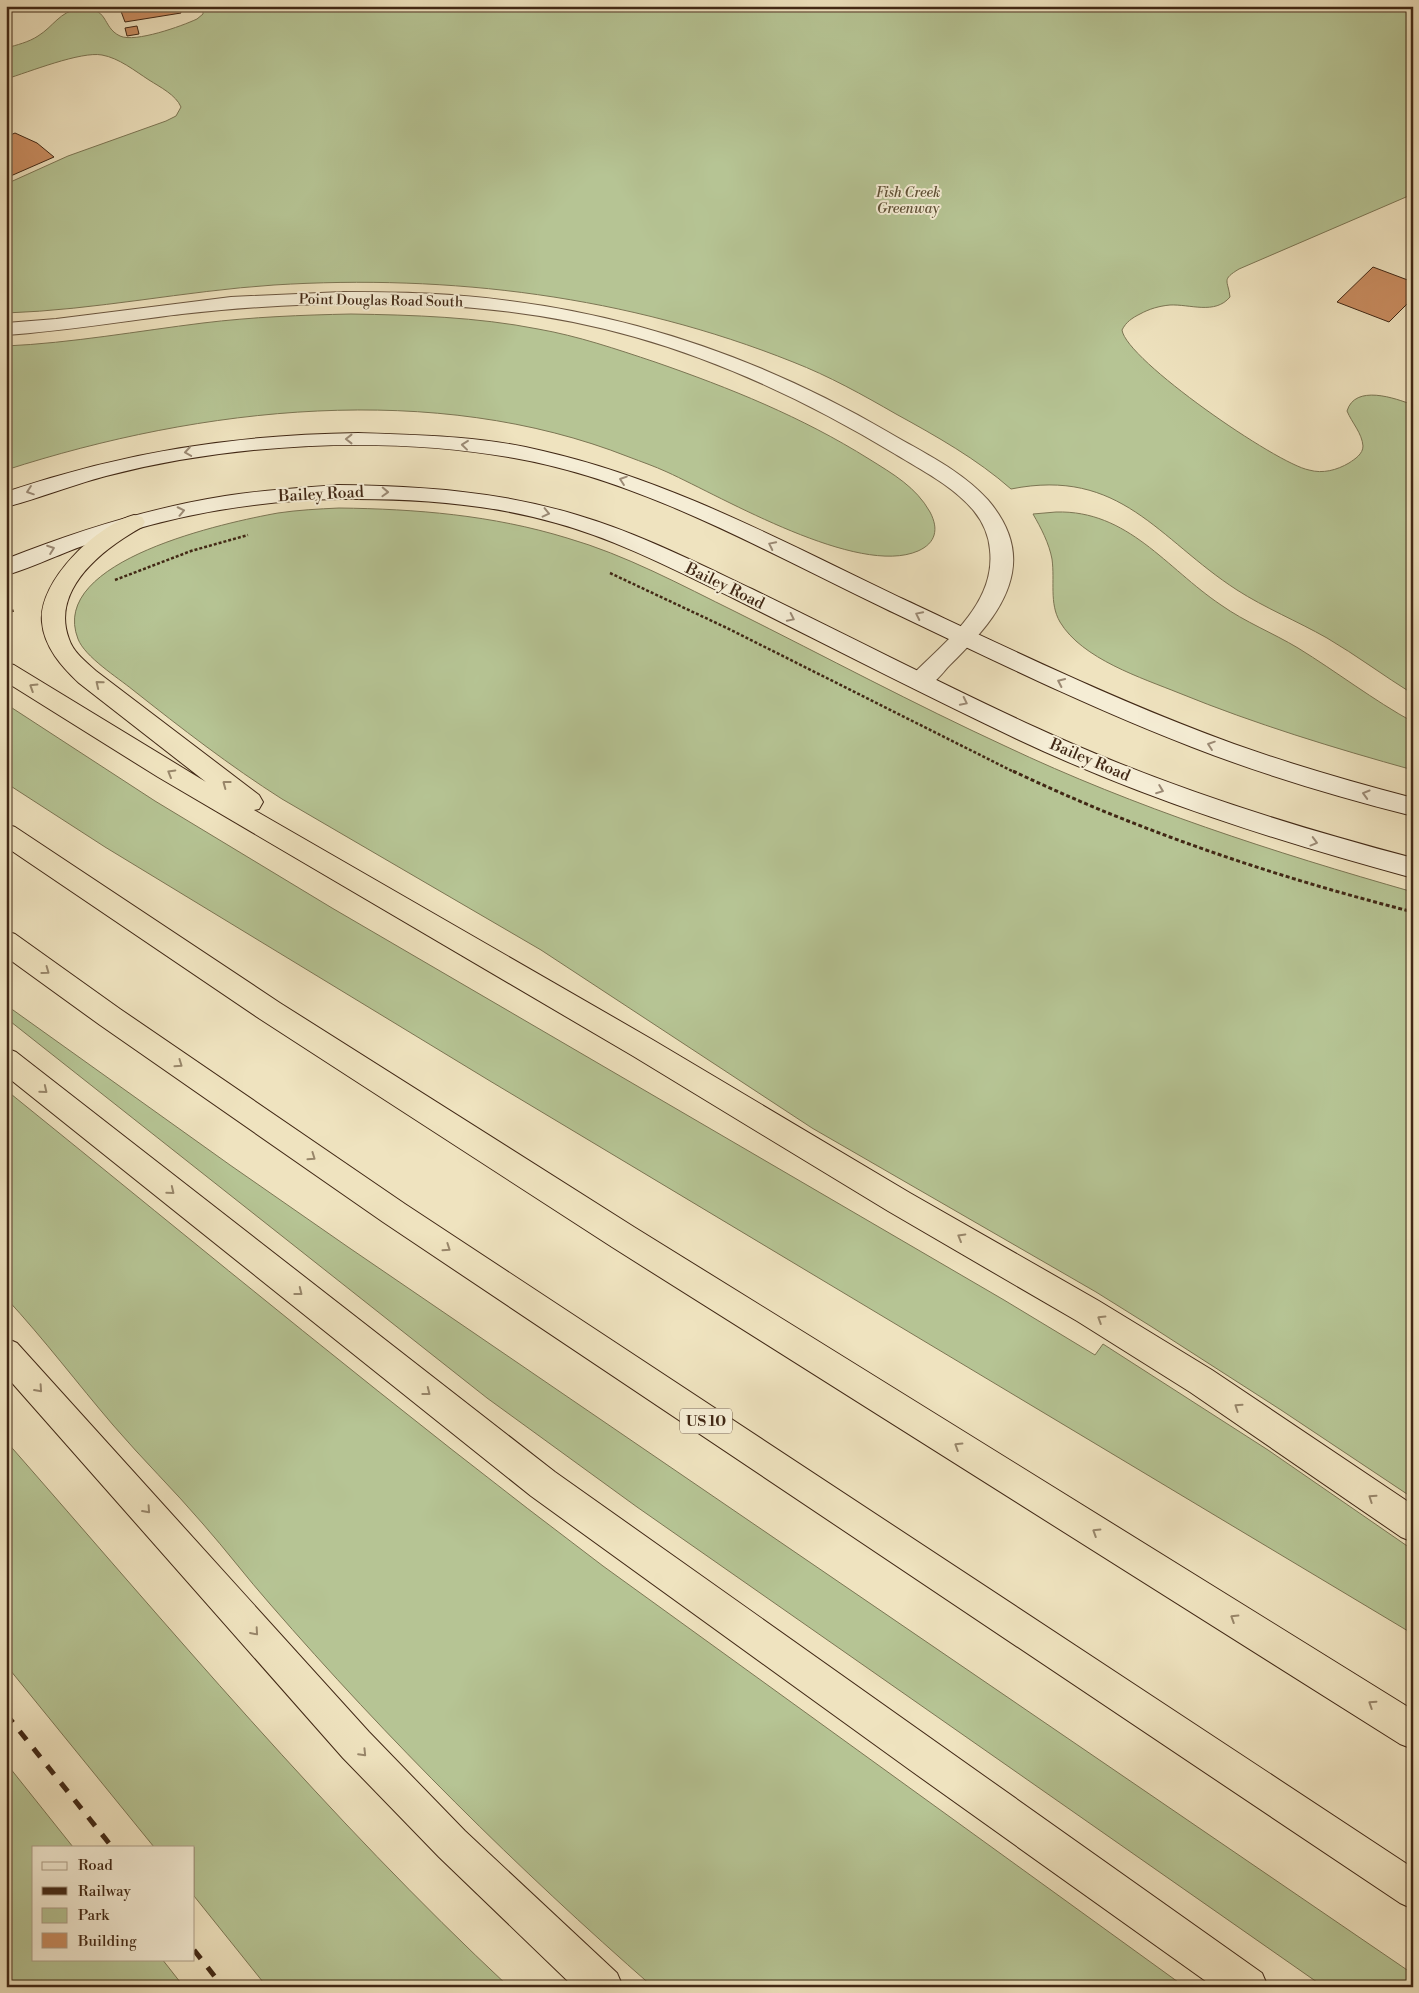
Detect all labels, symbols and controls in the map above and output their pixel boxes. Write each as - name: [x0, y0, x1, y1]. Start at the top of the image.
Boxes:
- park label: Fish Creek Greenway: [876, 184, 940, 218]
- street label: Point Douglas Road South: [299, 291, 464, 311]
- one-way arrow: [345, 434, 353, 444]
- one-way arrow: [461, 440, 469, 451]
- one-way arrow: [183, 446, 191, 457]
- one-way arrow: [619, 476, 628, 486]
- street label: Bailey Road: [277, 482, 364, 506]
- one-way arrow: [26, 485, 35, 495]
- one-way arrow: [381, 487, 389, 498]
- one-way arrow: [177, 506, 186, 517]
- one-way arrow: [541, 507, 550, 518]
- one-way arrow: [768, 541, 777, 552]
- one-way arrow: [47, 545, 55, 555]
- street label: Bailey Road: [681, 558, 768, 614]
- one-way arrow: [786, 612, 795, 622]
- one-way arrow: [915, 612, 924, 622]
- one-way arrow: [1057, 678, 1066, 688]
- one-way arrow: [95, 680, 104, 689]
- one-way arrow: [29, 684, 38, 694]
- one-way arrow: [959, 696, 968, 706]
- street label: Bailey Road: [1046, 734, 1133, 786]
- one-way arrow: [1207, 740, 1216, 750]
- one-way arrow: [167, 770, 176, 780]
- one-way arrow: [222, 781, 232, 790]
- one-way arrow: [1156, 784, 1164, 794]
- one-way arrow: [1362, 790, 1370, 800]
- one-way arrow: [1310, 836, 1318, 846]
- one-way arrow: [40, 965, 50, 974]
- one-way arrow: [173, 1058, 182, 1067]
- one-way arrow: [39, 1084, 48, 1093]
- one-way arrow: [306, 1151, 316, 1160]
- one-way arrow: [166, 1186, 175, 1195]
- one-way arrow: [957, 1234, 966, 1244]
- one-way arrow: [441, 1242, 450, 1251]
- one-way arrow: [293, 1286, 303, 1295]
- one-way arrow: [1097, 1316, 1107, 1325]
- one-way arrow: [33, 1383, 42, 1392]
- one-way arrow: [421, 1387, 430, 1395]
- one-way arrow: [1234, 1403, 1243, 1413]
- road number: US 10: [680, 1408, 732, 1434]
- one-way arrow: [955, 1443, 964, 1453]
- one-way arrow: [1369, 1495, 1378, 1504]
- one-way arrow: [142, 1504, 151, 1513]
- one-way arrow: [1092, 1529, 1101, 1539]
- one-way arrow: [1230, 1615, 1240, 1624]
- one-way arrow: [249, 1626, 257, 1635]
- one-way arrow: [1368, 1701, 1377, 1711]
- one-way arrow: [357, 1747, 366, 1756]
- legend: [32, 1846, 195, 1960]
- text: Road: [78, 1856, 113, 1875]
- text: Railway: [78, 1882, 132, 1901]
- text: Park: [78, 1906, 110, 1925]
- text: Building: [77, 1932, 137, 1951]

